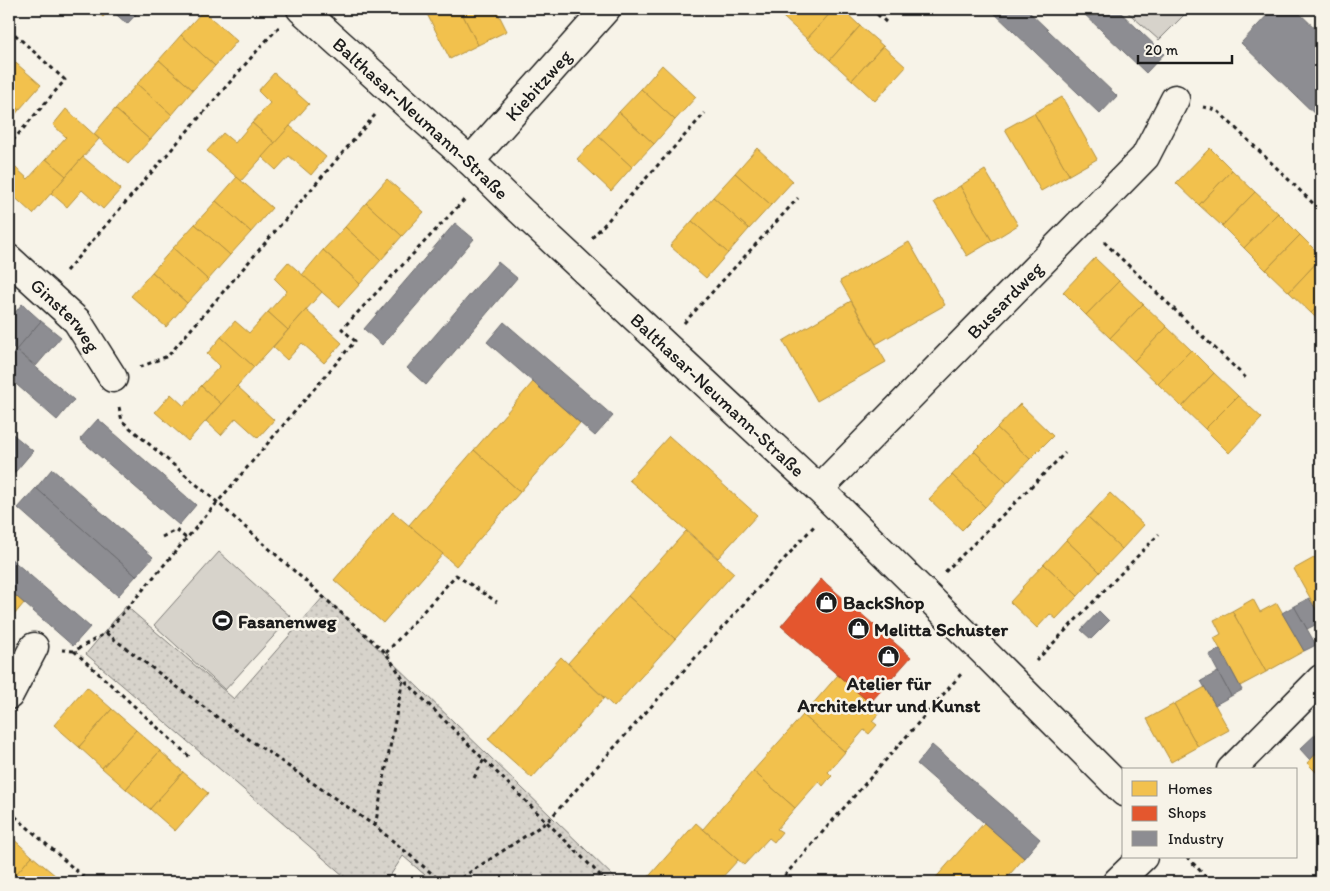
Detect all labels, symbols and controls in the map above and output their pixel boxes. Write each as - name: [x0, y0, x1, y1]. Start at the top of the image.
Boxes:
- street label: Balthasar-Neumann-Straße: [328, 32, 514, 204]
- scale bar: [1138, 32, 1231, 64]
- text: 20 m: [1145, 41, 1179, 59]
- street label: Kiebitzweg: [500, 44, 576, 126]
- street label: Bussardweg: [962, 256, 1048, 343]
- street label: Ginsterweg: [26, 273, 105, 356]
- street label: Balthasar-Neumann-Straße: [626, 308, 810, 482]
- shop icon: BackShop: [815, 590, 839, 614]
- place label: BackShop: [843, 591, 924, 614]
- sports icon: Fasanenweg: [210, 609, 234, 633]
- place label: Fasanenweg: [238, 610, 337, 633]
- shop icon: Melitta Schuster: [846, 617, 870, 641]
- place label: Melitta Schuster: [874, 618, 1008, 641]
- shop icon: Atelier für Architektur und Kunst: [877, 645, 901, 669]
- place label: Atelier für Architektur und Kunst: [797, 672, 980, 717]
- legend: [1122, 768, 1298, 858]
- text: Homes: [1168, 780, 1213, 798]
- text: Shops: [1168, 804, 1207, 822]
- text: Industry: [1168, 830, 1224, 848]

